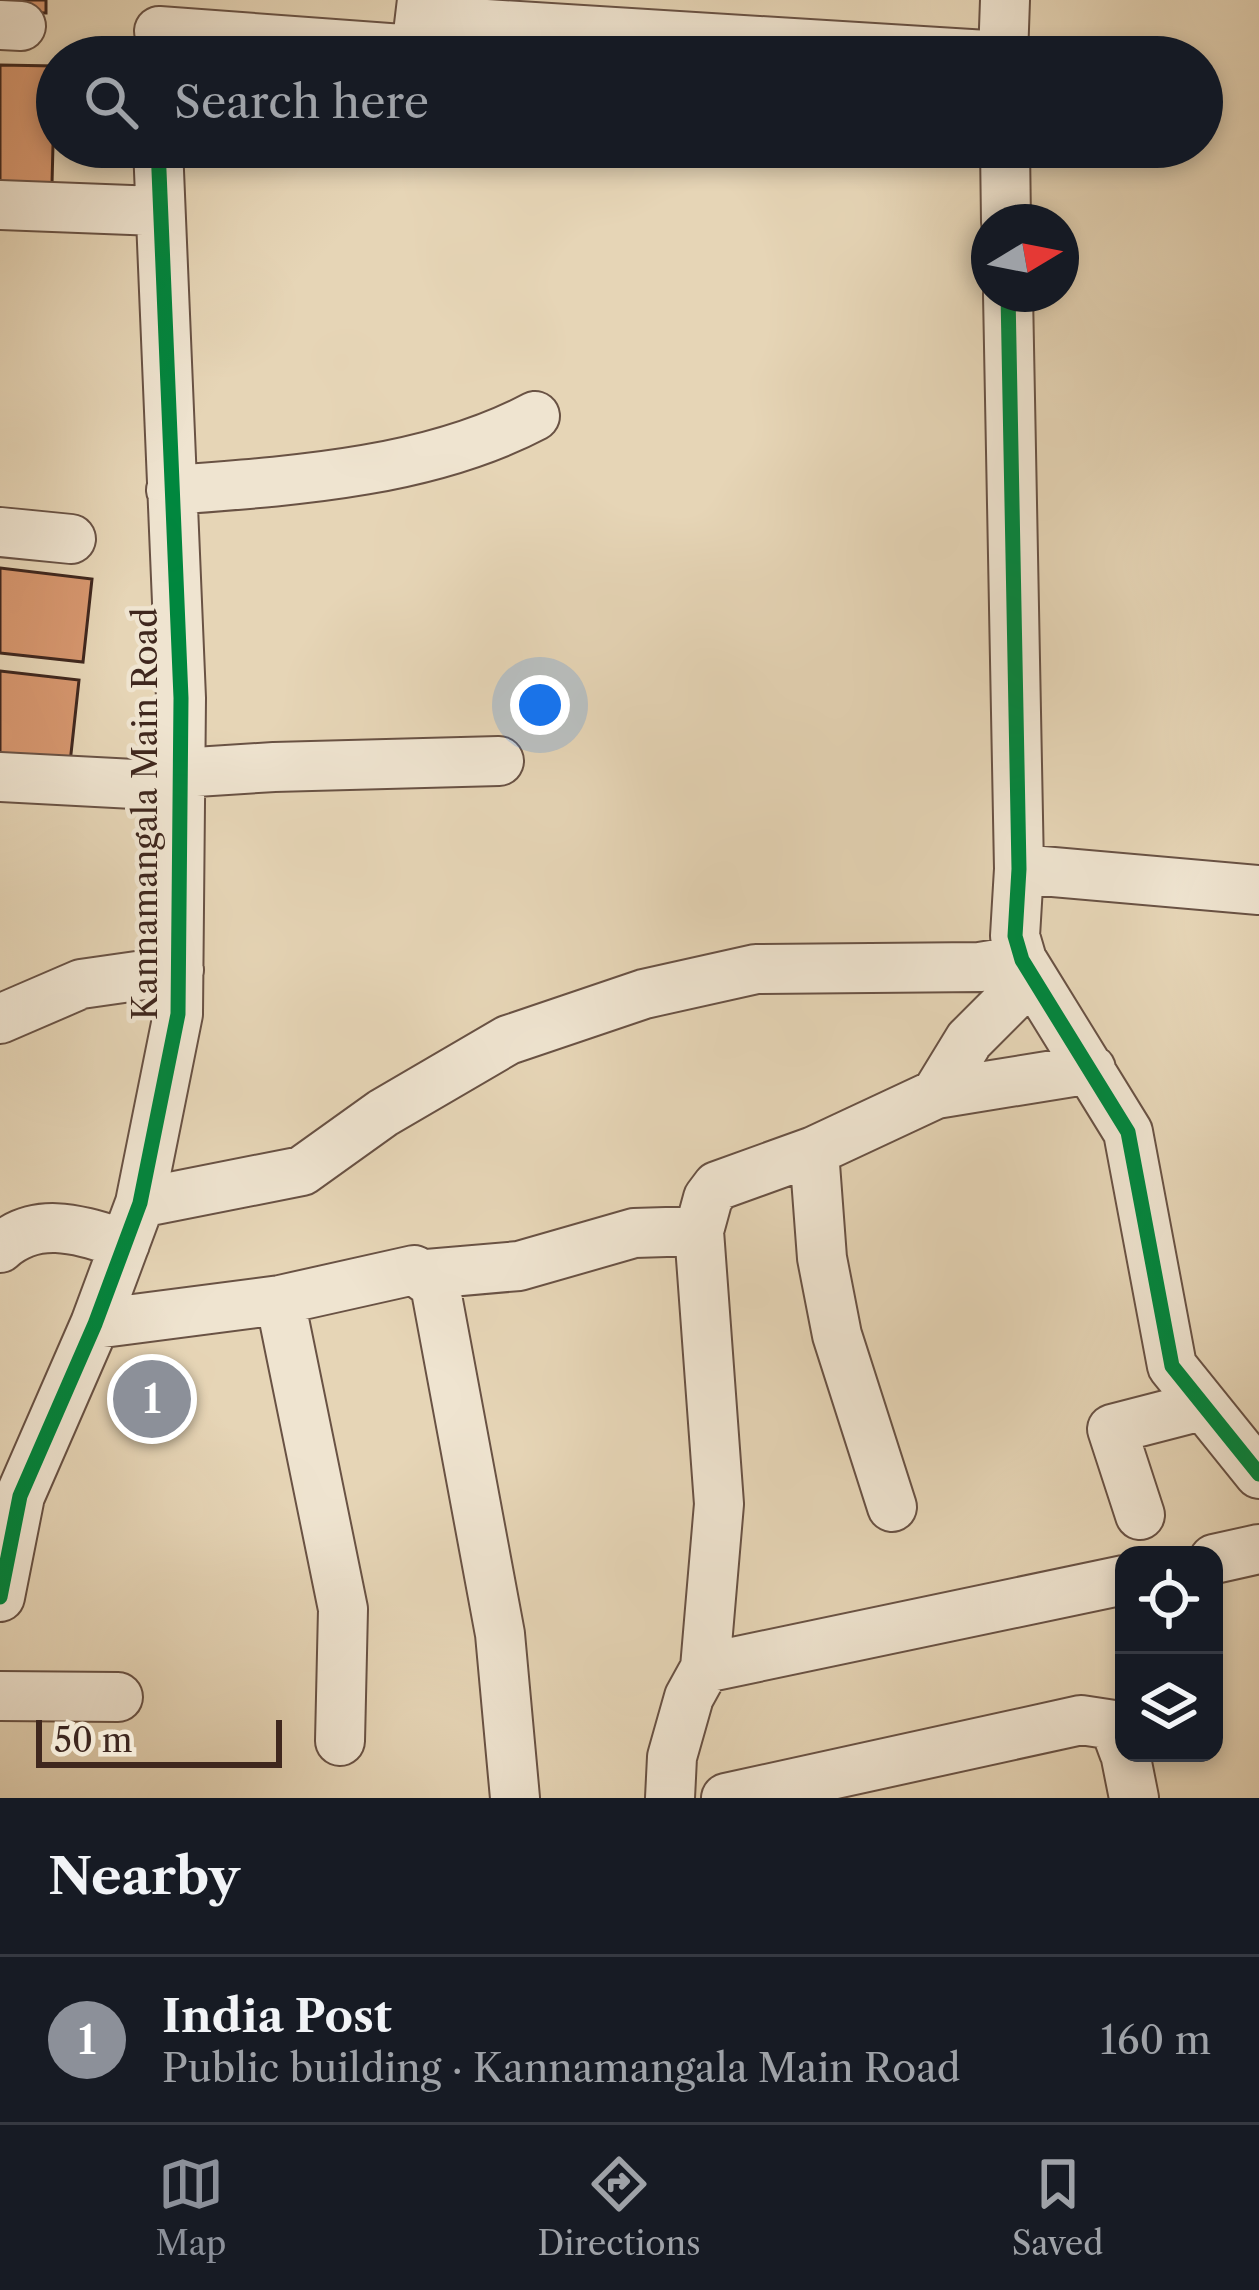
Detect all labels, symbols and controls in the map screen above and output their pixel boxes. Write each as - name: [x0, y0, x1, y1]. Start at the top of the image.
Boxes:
- search box: [36, 36, 1223, 168]
- icon: search: [78, 69, 144, 135]
- text: Search here: [174, 74, 429, 130]
- north arrow: [971, 204, 1079, 312]
- street label: Kannamangala Main Road: [125, 608, 166, 1020]
- your location: [510, 675, 570, 735]
- pin: 1: [113, 1354, 191, 1444]
- map controls: [1115, 1546, 1223, 1762]
- button: locate: [1115, 1546, 1223, 1654]
- button: layers: [1115, 1654, 1223, 1762]
- scale bar: [36, 1714, 282, 1767]
- text: 50 m: [54, 1720, 132, 1761]
- text: Nearby: [48, 1845, 240, 1907]
- text: India Post: [162, 1988, 392, 2044]
- text: 1: [78, 2016, 96, 2064]
- text: 160 m: [1100, 2016, 1211, 2064]
- text: Public building · Kannamangala Main Road: [162, 2044, 961, 2092]
- tab: Map: [156, 2151, 226, 2264]
- tab: Directions: [538, 2151, 701, 2264]
- tab: Saved: [1012, 2151, 1103, 2264]

